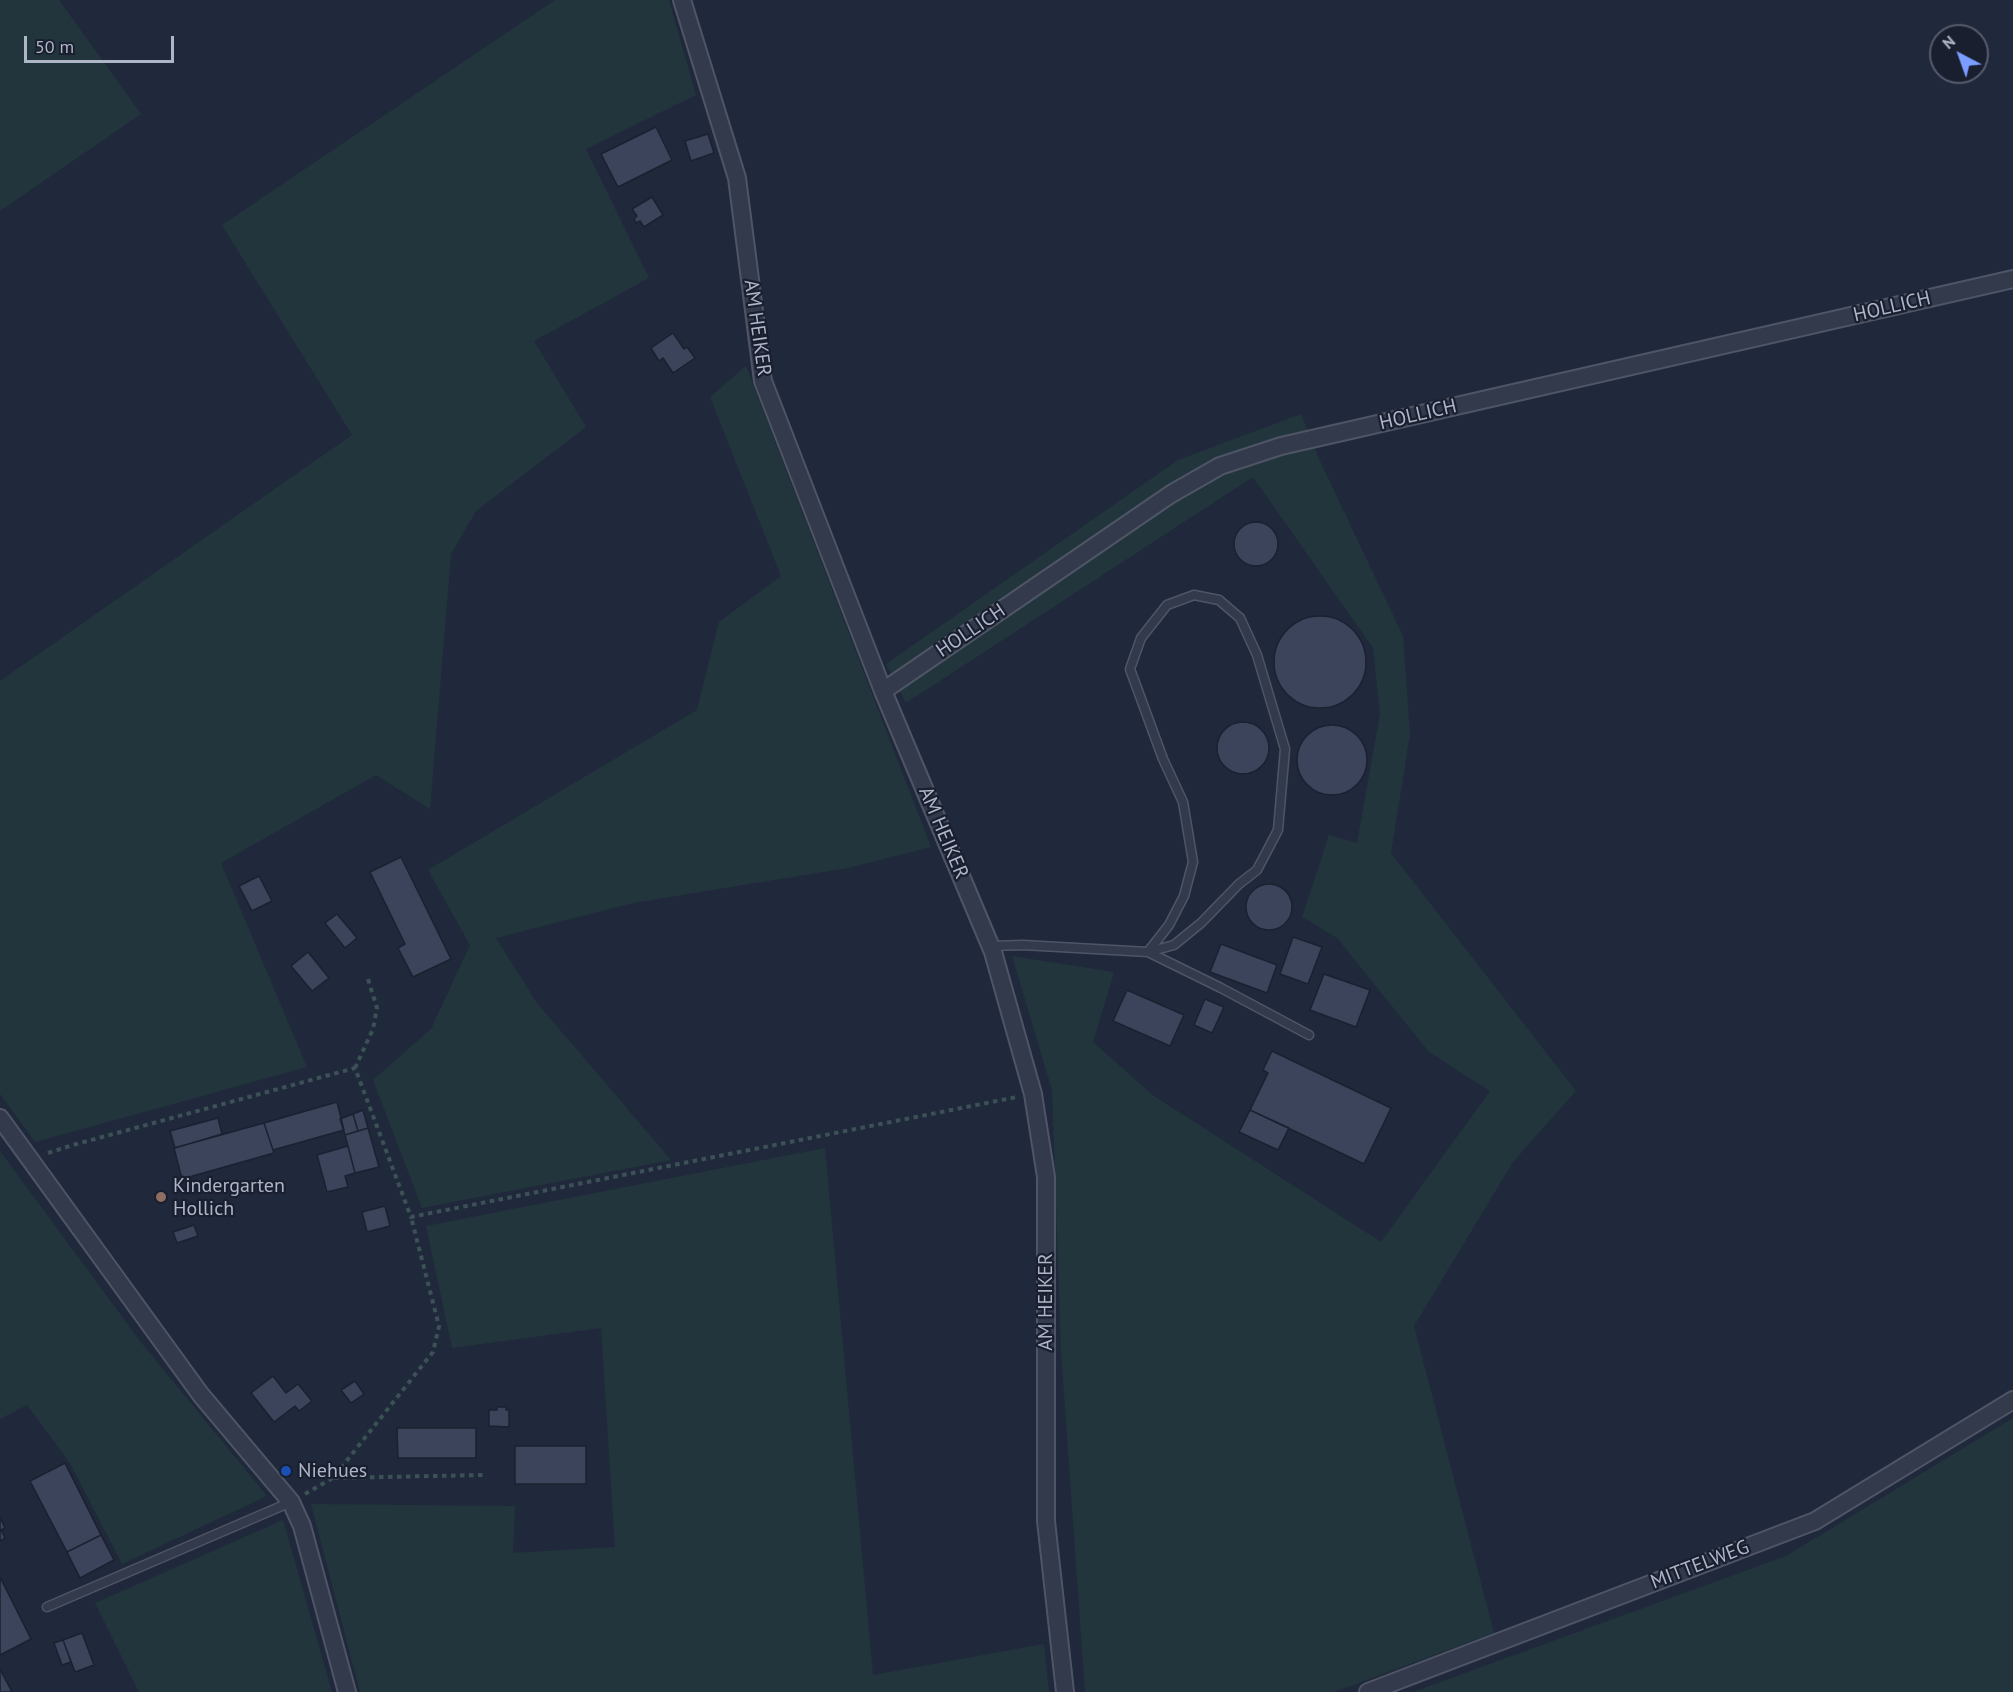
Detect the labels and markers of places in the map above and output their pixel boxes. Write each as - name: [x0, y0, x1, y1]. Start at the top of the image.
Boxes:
- place label: Kindergarten Hollich: [173, 1174, 285, 1221]
- marker: Kindergarten Hollich: [154, 1190, 168, 1204]
- place label: Niehues: [298, 1459, 367, 1483]
- marker: Niehues: [279, 1464, 293, 1478]

